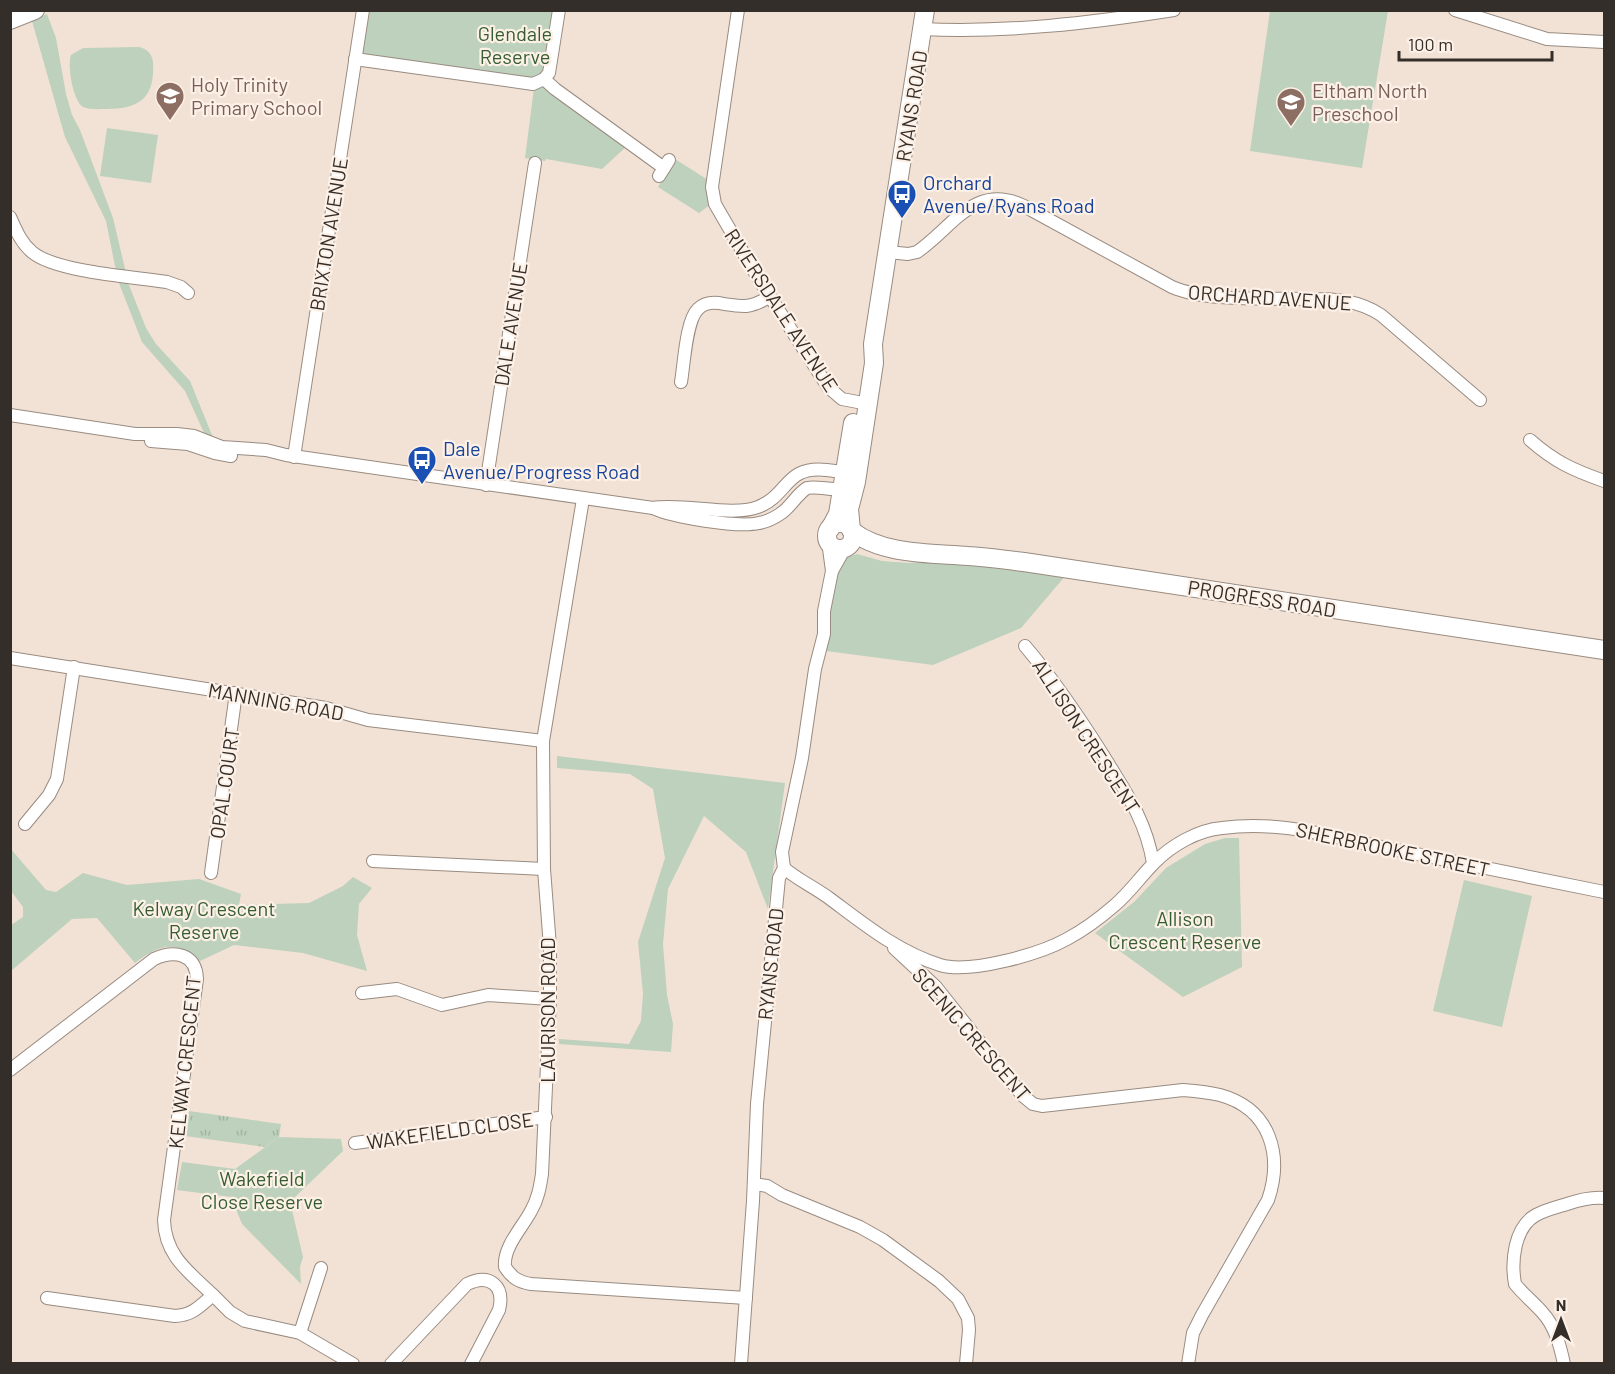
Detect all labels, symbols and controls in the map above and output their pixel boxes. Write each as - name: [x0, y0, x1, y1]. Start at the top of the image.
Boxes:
- park label: Glendale Reserve: [478, 21, 552, 68]
- scale bar: [1399, 24, 1552, 62]
- text: 100 m: [1408, 33, 1453, 55]
- street label: RYANS ROAD: [890, 49, 932, 163]
- place label: Holy Trinity Primary School: [191, 72, 322, 119]
- place label: Eltham North Preschool: [1312, 78, 1428, 125]
- school or university icon: Holy Trinity Primary School: [154, 80, 186, 122]
- school or university icon: Eltham North Preschool: [1275, 86, 1307, 128]
- street label: BRIXTON AVENUE: [304, 155, 352, 313]
- place label: Orchard Avenue/Ryans Road: [923, 170, 1095, 217]
- bus stop icon: Orchard Avenue/Ryans Road: [886, 178, 918, 220]
- street label: RIVERSDALE AVENUE: [720, 224, 844, 396]
- street label: DALE AVENUE: [488, 260, 532, 388]
- street label: ORCHARD AVENUE: [1187, 279, 1353, 315]
- place label: Dale Avenue/Progress Road: [443, 436, 640, 483]
- bus stop icon: Dale Avenue/Progress Road: [406, 444, 438, 486]
- street label: PROGRESS ROAD: [1186, 574, 1338, 622]
- street label: ALLISON CRESCENT: [1028, 654, 1146, 818]
- street label: MANNING ROAD: [206, 677, 346, 725]
- street label: OPAL COURT: [204, 726, 244, 840]
- street label: SHERBROOKE STREET: [1294, 817, 1492, 881]
- park label: Kelway Crescent Reserve: [132, 896, 276, 943]
- park label: Allison Crescent Reserve: [1108, 906, 1262, 953]
- street label: RYANS ROAD: [752, 907, 788, 1021]
- street label: LAURISON ROAD: [535, 937, 559, 1083]
- street label: SCENIC CRESCENT: [908, 963, 1036, 1105]
- street label: KELWAY CRESCENT: [163, 974, 205, 1150]
- street label: WAKEFIELD CLOSE: [365, 1106, 535, 1154]
- park label: Wakefield Close Reserve: [201, 1166, 323, 1213]
- north arrow: [1531, 1290, 1591, 1350]
- text: N: [1556, 1295, 1566, 1314]

